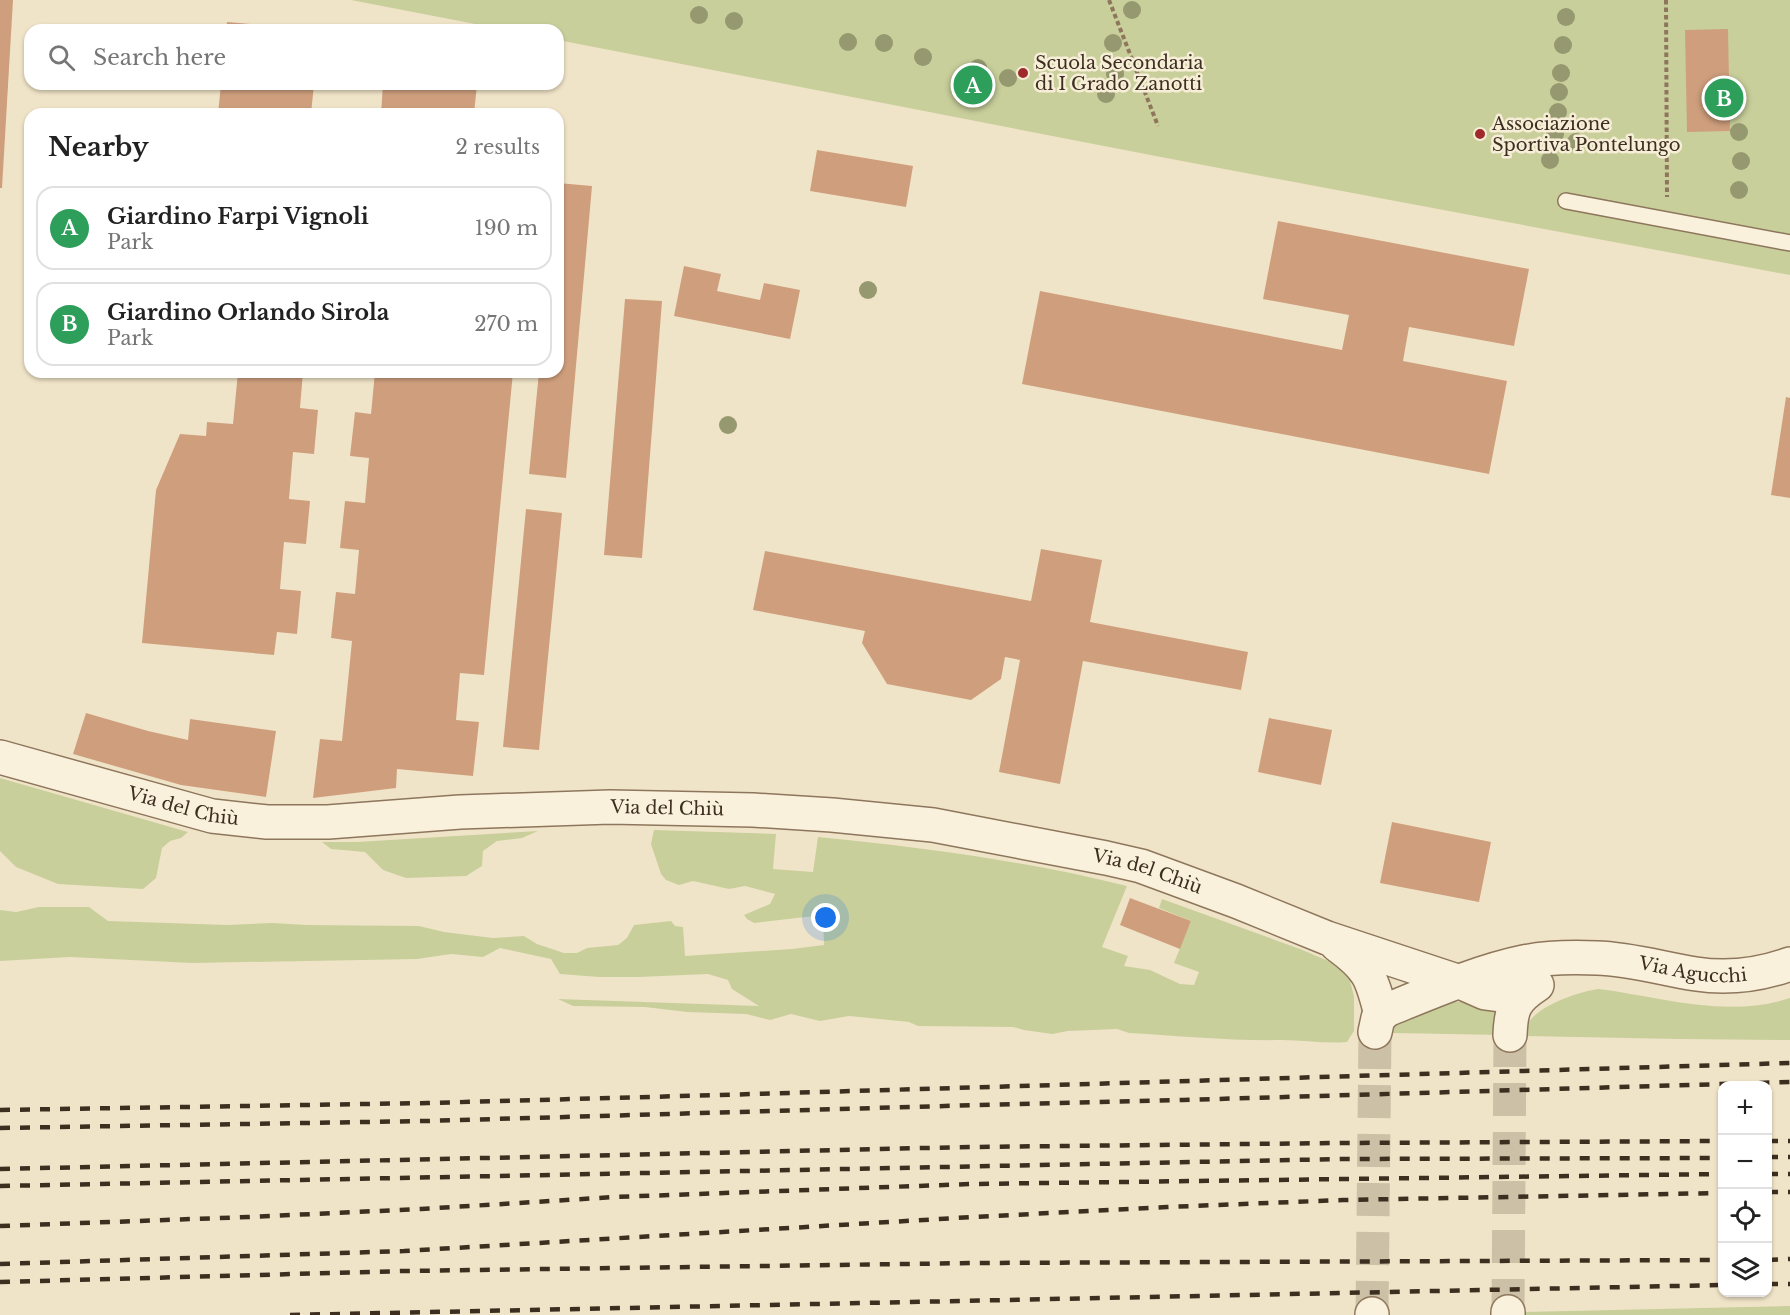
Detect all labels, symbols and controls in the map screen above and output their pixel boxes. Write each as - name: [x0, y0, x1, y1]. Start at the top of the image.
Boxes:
- search box: [24, 24, 564, 90]
- icon: search: [45, 41, 78, 74]
- text: Search here: [93, 44, 226, 71]
- place label: Scuola Secondaria di I Grado Zanotti: [1035, 52, 1203, 95]
- pin: A: [954, 62, 992, 107]
- marker: Scuola Secondaria di I Grado Zanotti: [1016, 66, 1030, 80]
- pin: B: [1704, 76, 1744, 120]
- place label: Associazione Sportiva Pontelungo: [1491, 113, 1681, 156]
- marker: Associazione Sportiva Pontelungo: [1473, 127, 1487, 141]
- text: Nearby: [48, 131, 149, 163]
- text: 2 results: [456, 135, 540, 159]
- text: Giardino Farpi Vignoli: [107, 203, 369, 230]
- text: A: [61, 216, 78, 240]
- text: 190 m: [475, 216, 538, 240]
- text: Park: [107, 230, 153, 254]
- text: Giardino Orlando Sirola: [107, 299, 389, 326]
- text: B: [62, 312, 77, 336]
- text: 270 m: [474, 312, 538, 336]
- text: Park: [107, 326, 153, 350]
- street label: Via del Chiù: [124, 782, 240, 830]
- street label: Via del Chiù: [609, 796, 724, 820]
- street label: Via del Chiù: [1090, 844, 1205, 899]
- your location: [811, 903, 840, 932]
- street label: Via Agucchi: [1636, 952, 1748, 987]
- map controls: [1718, 1081, 1772, 1297]
- button: +: [1718, 1081, 1772, 1135]
- button: −: [1718, 1135, 1772, 1189]
- button: locate: [1718, 1189, 1772, 1243]
- button: layers: [1718, 1243, 1772, 1297]

